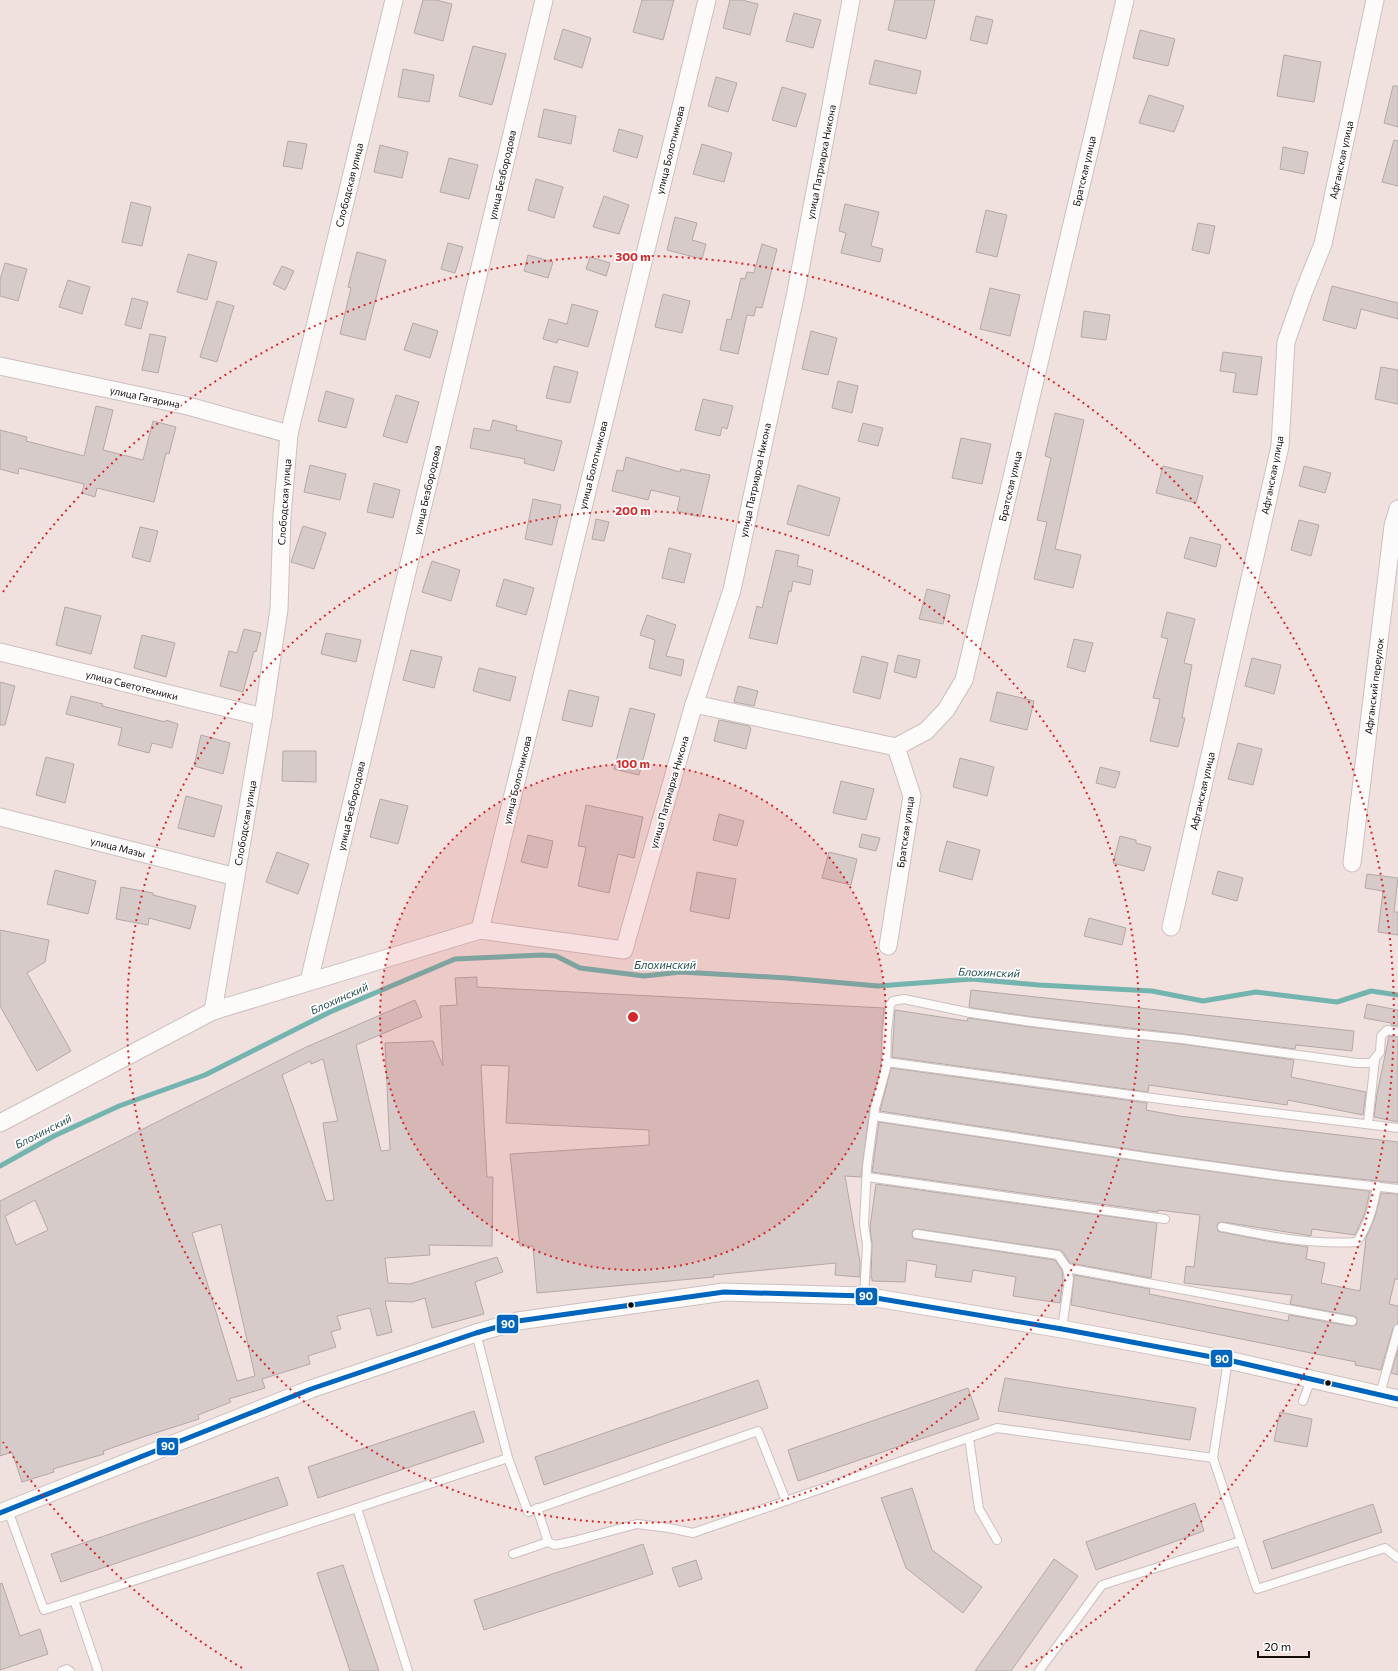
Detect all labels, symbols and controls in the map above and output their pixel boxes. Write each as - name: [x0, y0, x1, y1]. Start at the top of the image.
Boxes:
- street label: улица Болотникова: [653, 104, 687, 196]
- street label: улица Патриарха Никона: [804, 104, 838, 220]
- street label: Афганская улица: [1327, 120, 1355, 200]
- street label: улица Безбородова: [486, 129, 518, 221]
- street label: Братская улица: [1070, 135, 1098, 207]
- street label: Слободская улица: [333, 142, 365, 228]
- text: 300 m: [615, 249, 651, 263]
- street label: улица Гагарина: [109, 384, 181, 410]
- street label: улица Болотникова: [576, 419, 610, 511]
- street label: улица Патриарха Никона: [737, 422, 773, 538]
- street label: Афганская улица: [1258, 435, 1286, 515]
- street label: улица Безбородова: [411, 444, 443, 536]
- street label: Братская улица: [996, 450, 1024, 522]
- street label: Слободская улица: [275, 458, 293, 546]
- text: 200 m: [615, 503, 651, 517]
- street label: Афганский переулок: [1362, 636, 1386, 735]
- street label: улица Светотехники: [84, 668, 180, 702]
- street label: улица Болотникова: [500, 734, 534, 826]
- street label: улица Патриарха Никона: [647, 734, 691, 850]
- street label: Афганская улица: [1187, 751, 1217, 831]
- text: 100 m: [616, 756, 650, 770]
- street label: улица Безбородова: [335, 760, 367, 852]
- street label: Слободская улица: [232, 779, 258, 867]
- street label: Братская улица: [894, 796, 916, 868]
- street label: улица Мазы: [89, 834, 147, 860]
- water label: Блохинский: [634, 958, 697, 971]
- water label: Блохинский: [958, 964, 1021, 980]
- water label: Блохинский: [308, 979, 371, 1017]
- centre of rings: [626, 1010, 640, 1024]
- water label: Блохинский: [12, 1111, 74, 1151]
- line badge: 90: [855, 1287, 878, 1306]
- text: 90: [859, 1289, 873, 1302]
- unlabelled marker: [626, 1300, 636, 1310]
- line badge: 90: [496, 1314, 519, 1334]
- text: 90: [501, 1317, 515, 1330]
- line badge: 90: [1210, 1349, 1233, 1368]
- text: 90: [1215, 1352, 1229, 1365]
- unlabelled marker: [1323, 1378, 1333, 1388]
- line badge: 90: [156, 1437, 179, 1456]
- text: 90: [161, 1439, 175, 1452]
- scale bar: [1258, 1633, 1309, 1659]
- text: 20 m: [1264, 1639, 1291, 1653]

